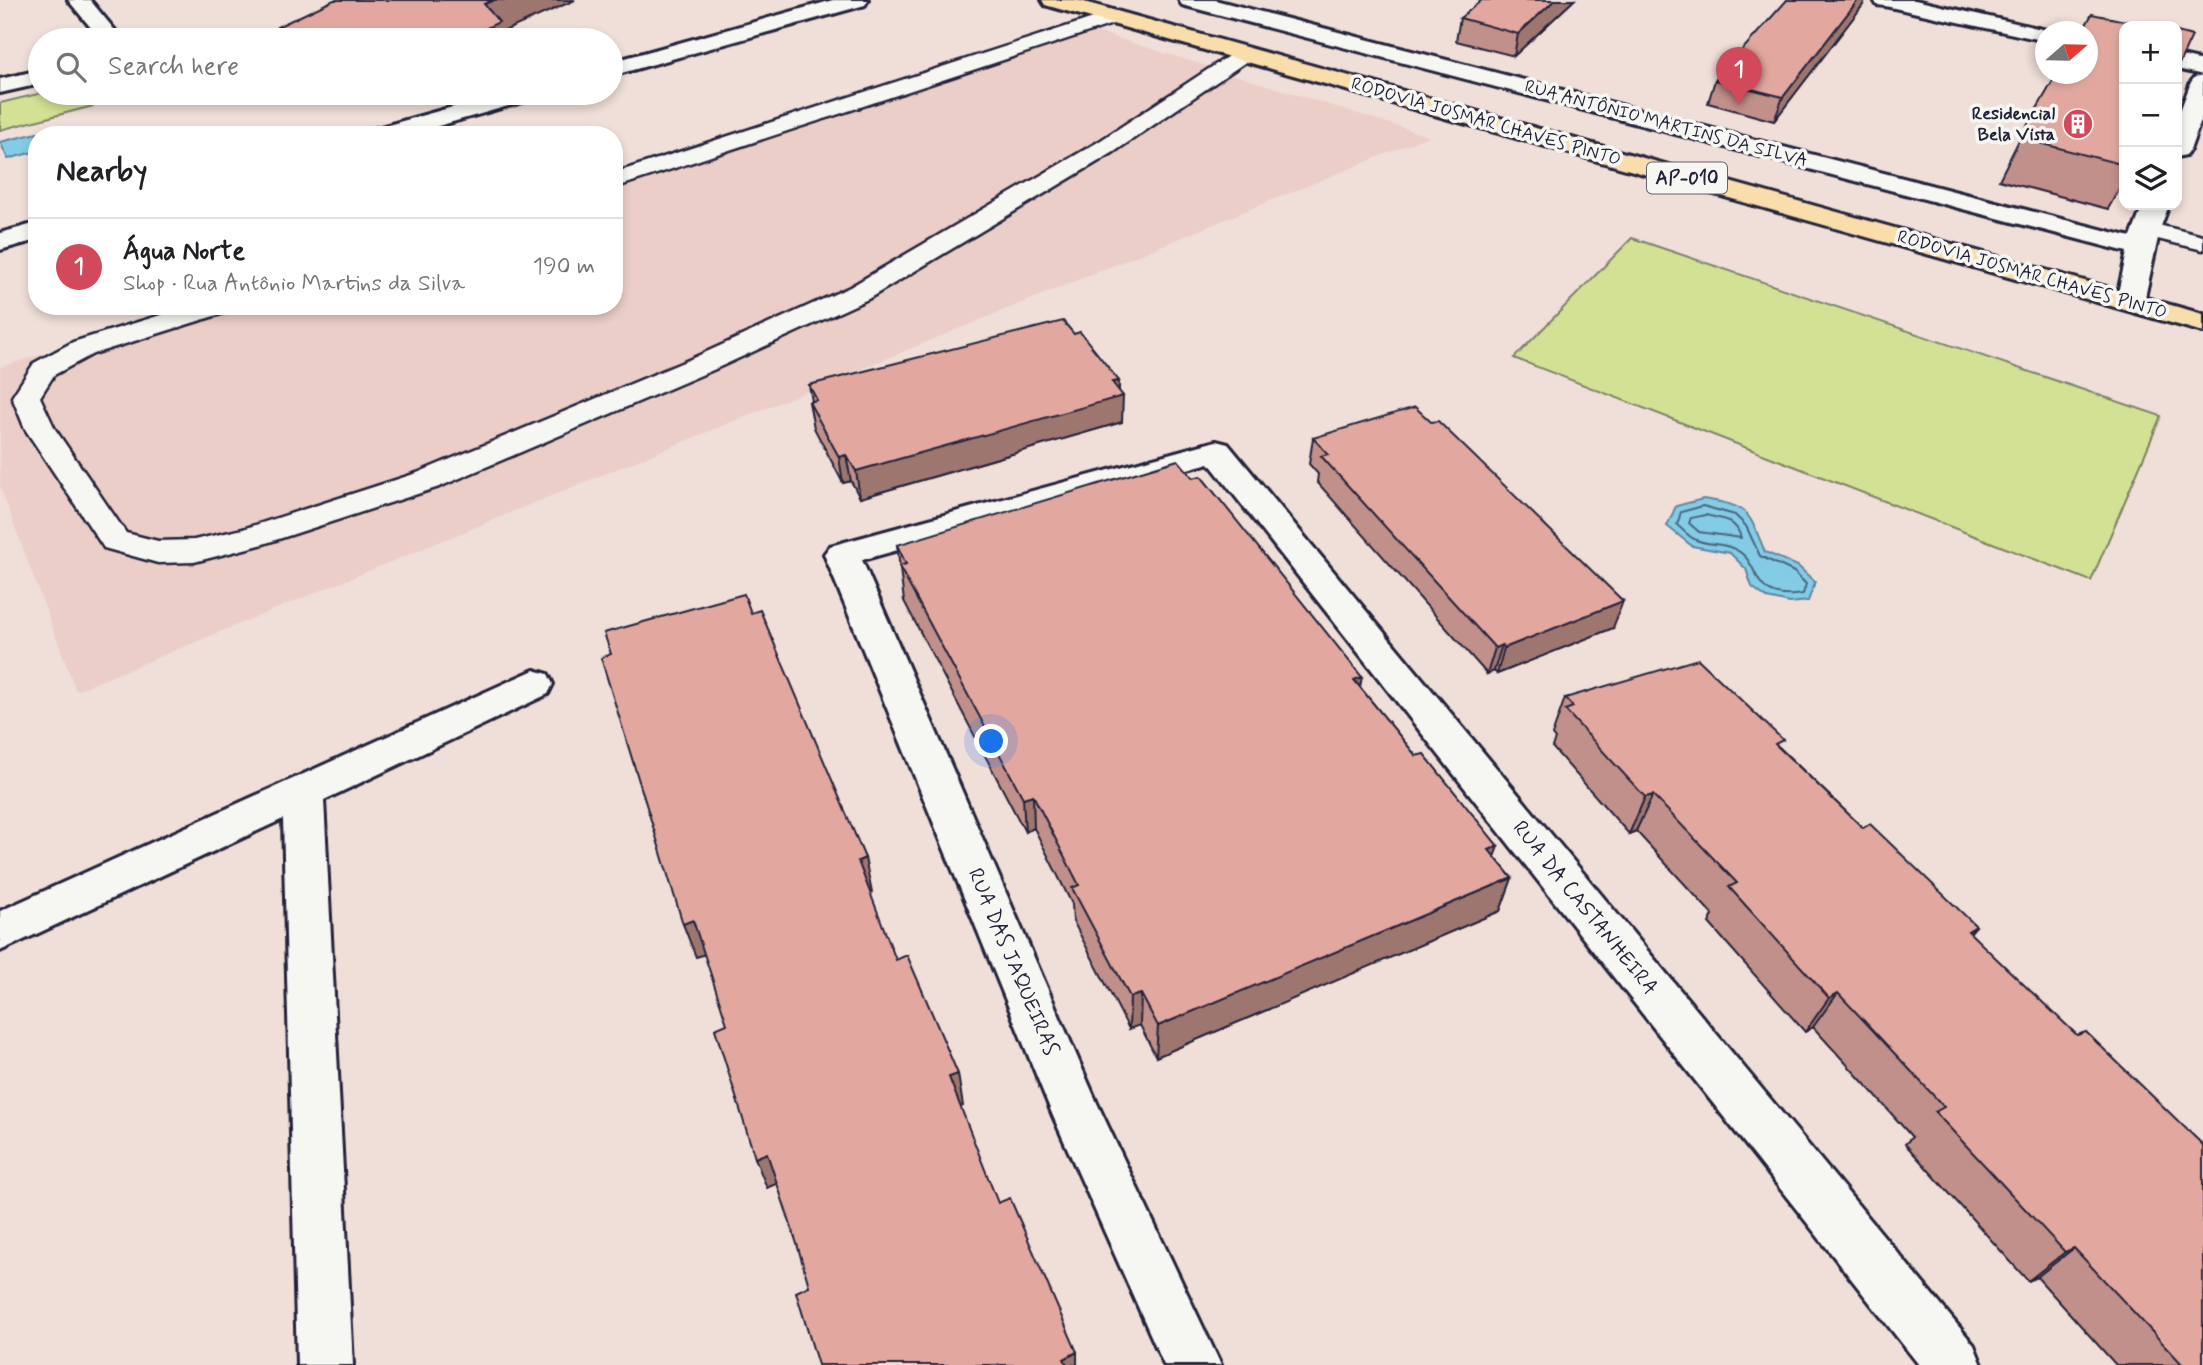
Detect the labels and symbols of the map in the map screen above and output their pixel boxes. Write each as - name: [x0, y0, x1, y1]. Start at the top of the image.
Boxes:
- north arrow: [2035, 21, 2098, 84]
- pin: 1: [1716, 47, 1762, 105]
- street label: RODOVIA JOSMAR CHAVES PINTO: [1348, 72, 1624, 172]
- street label: RUA ANTÔNIO MARTINS DA SILVA: [1522, 75, 1810, 173]
- place label: Residencial Bela Vista: [1972, 102, 2055, 147]
- building icon: Residencial Bela Vista: [2061, 107, 2095, 141]
- road number: AP-010: [1647, 162, 1727, 194]
- street label: RODOVIA JOSMAR CHAVES PINTO: [1894, 225, 2170, 325]
- your location: [974, 724, 1008, 758]
- street label: RUA DA CASTANHEIRA: [1506, 815, 1664, 1001]
- street label: RUA DAS JAQUEIRAS: [961, 864, 1065, 1060]

